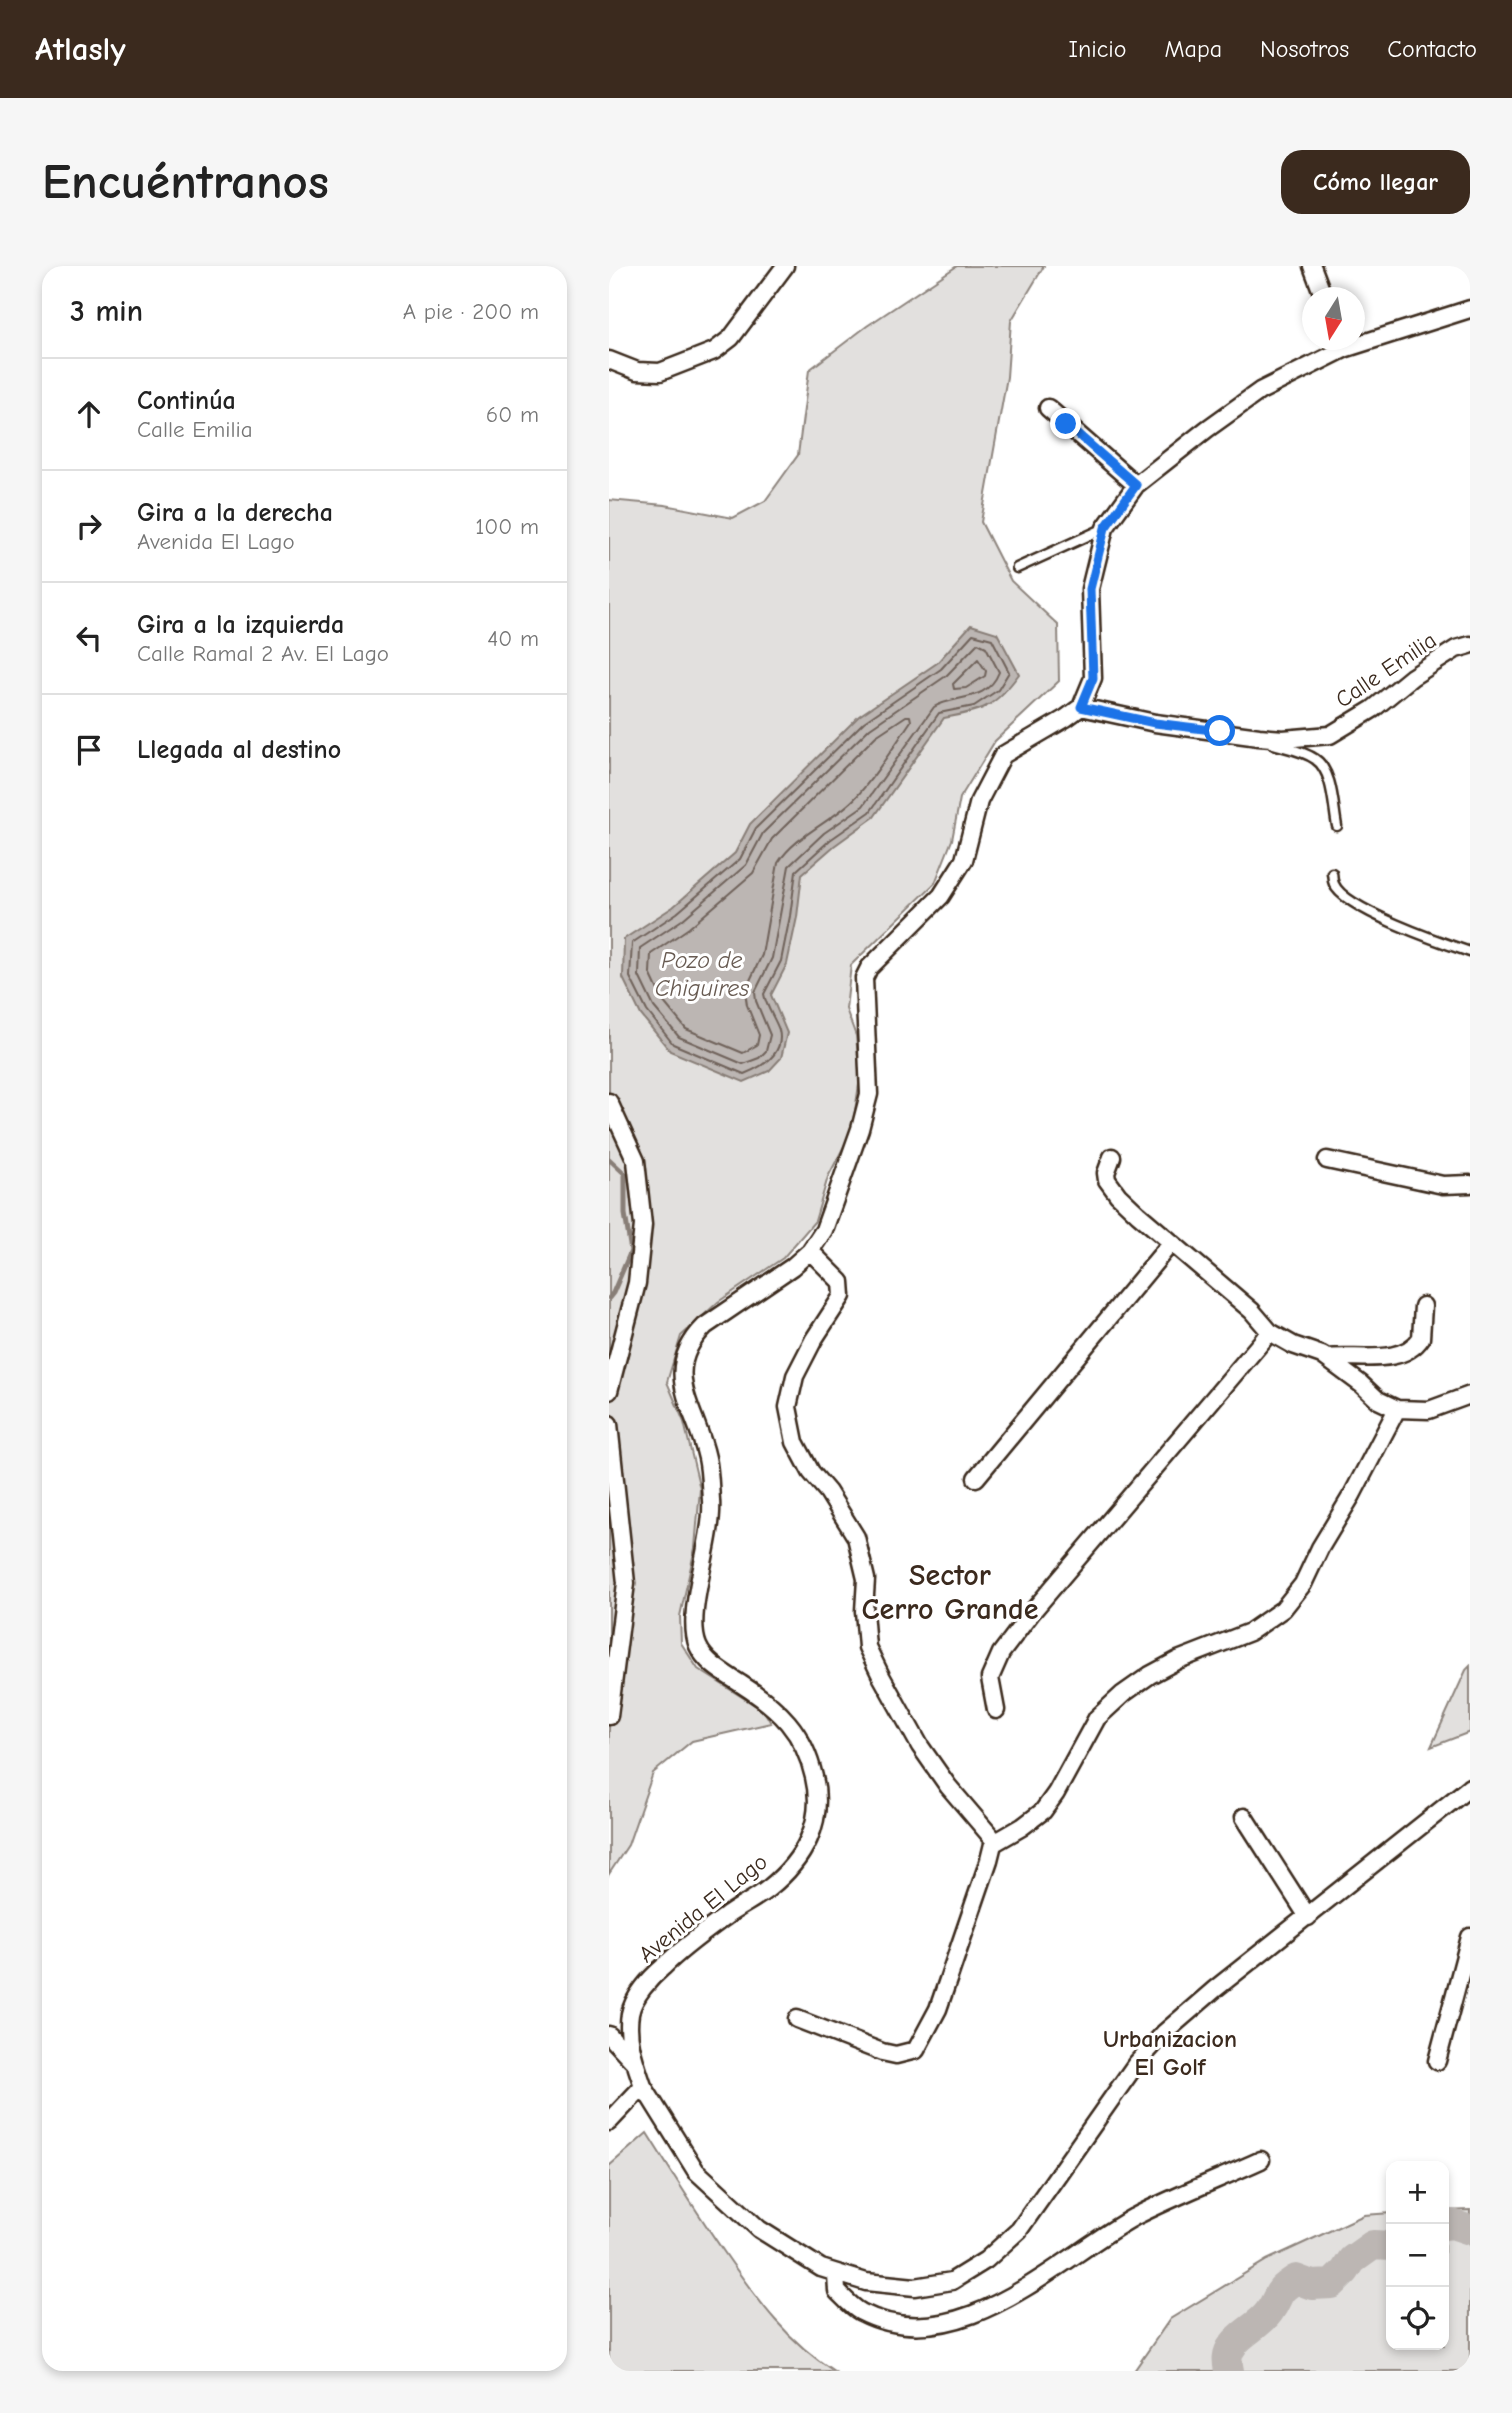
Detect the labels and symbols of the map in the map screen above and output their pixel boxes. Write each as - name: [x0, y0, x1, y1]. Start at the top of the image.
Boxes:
- north arrow: [1302, 287, 1365, 350]
- route end: [1050, 408, 1081, 439]
- street label: Calle Emilia: [1331, 627, 1441, 713]
- route start: [1204, 715, 1235, 746]
- water label: Pozo de Chiguires: [655, 946, 749, 1002]
- district label: Sector Cerro Grande: [862, 1558, 1039, 1627]
- street label: Avenida El Lago: [633, 1848, 773, 1968]
- district label: Urbanizacion El Golf: [1103, 2025, 1237, 2081]

